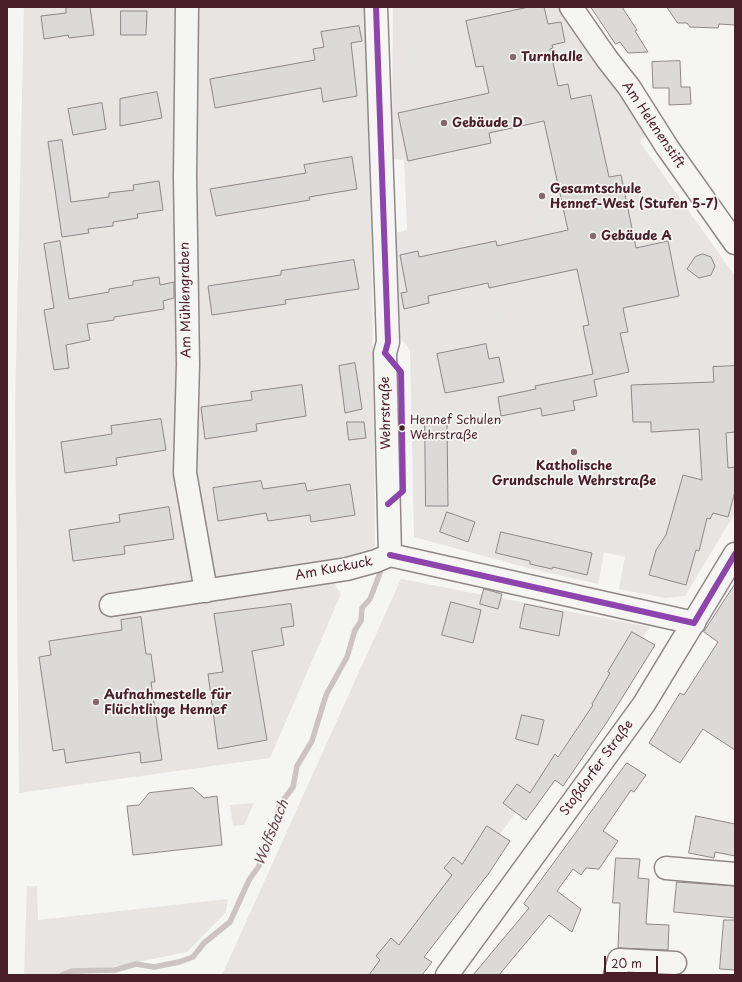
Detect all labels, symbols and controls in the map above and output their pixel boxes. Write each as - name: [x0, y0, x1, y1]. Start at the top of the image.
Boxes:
- place label: Turnhalle: [521, 49, 583, 65]
- marker: Turnhalle: [508, 52, 518, 62]
- street label: Am Helenenstift: [618, 79, 688, 171]
- place label: Gebäude D: [452, 115, 523, 131]
- marker: Gebäude D: [439, 118, 449, 128]
- place label: Gesamtschule Hennef-West (Stufen 5-7): [550, 181, 718, 212]
- marker: Gesamtschule Hennef-West (Stufen 5-7): [537, 191, 547, 201]
- place label: Gebäude A: [601, 228, 672, 244]
- marker: Gebäude A: [588, 231, 598, 241]
- street label: Am Mühlengraben: [177, 242, 195, 358]
- street label: Wehrstraße: [378, 376, 394, 450]
- place label: Hennef Schulen Wehrstraße: [410, 414, 501, 442]
- marker: Hennef Schulen Wehrstraße: [397, 423, 407, 433]
- marker: Katholische Grundschule Wehrstraße: [569, 447, 579, 457]
- place label: Katholische Grundschule Wehrstraße: [492, 458, 656, 489]
- street label: Am Kuckuck: [294, 554, 374, 584]
- place label: Aufnahmestelle für Flüchtlinge Hennef: [104, 687, 231, 718]
- marker: Aufnahmestelle für Flüchtlinge Hennef: [91, 697, 101, 707]
- street label: Stoßdorfer Straße: [557, 717, 637, 819]
- water label: Wolfsbach: [251, 798, 293, 868]
- scale bar: [606, 948, 660, 974]
- text: 20 m: [611, 954, 642, 972]

